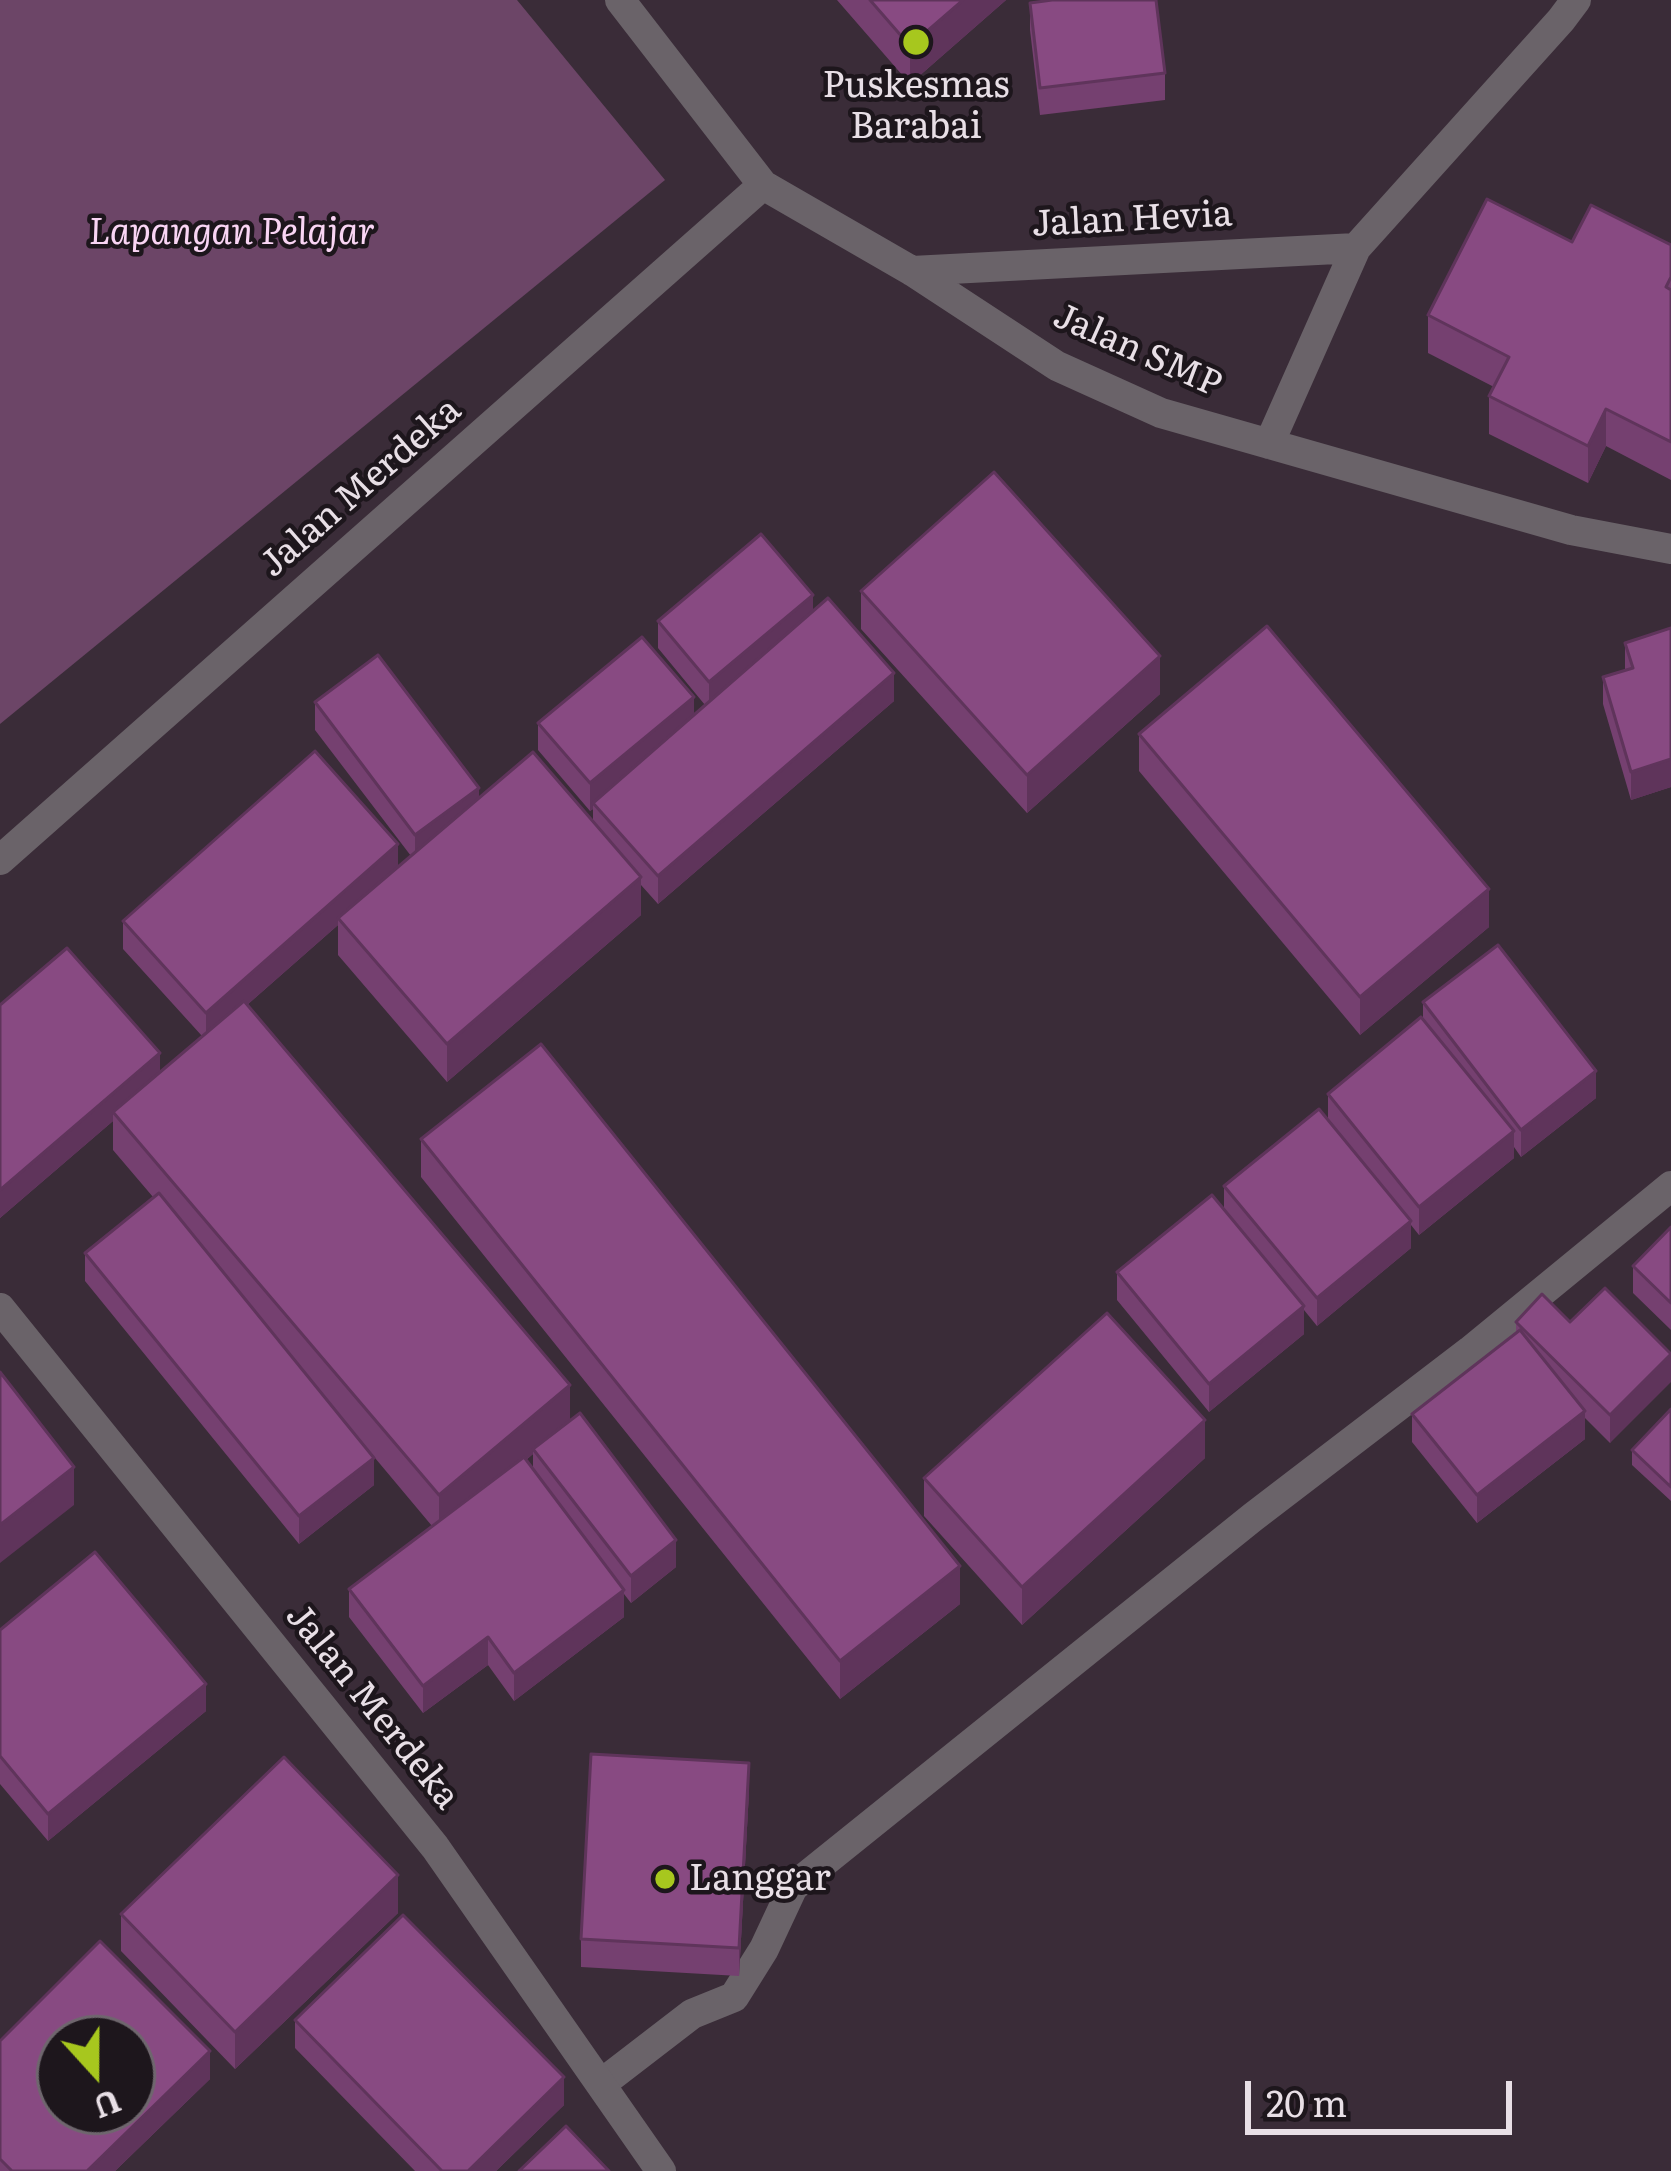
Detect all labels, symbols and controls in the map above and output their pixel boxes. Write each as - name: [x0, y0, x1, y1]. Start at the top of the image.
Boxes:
- marker: Puskesmas Barabai: [900, 26, 932, 58]
- place label: Puskesmas Barabai: [823, 64, 1009, 149]
- street label: Jalan Hevia: [1031, 193, 1233, 247]
- park label: Lapangan Pelajar: [89, 211, 375, 255]
- street label: Jalan SMP: [1046, 295, 1228, 407]
- street label: Jalan Merdeka: [252, 389, 470, 587]
- street label: Jalan Merdeka: [276, 1596, 468, 1818]
- place label: Langgar: [689, 1857, 831, 1901]
- marker: Langgar: [652, 1866, 678, 1892]
- north arrow: [36, 2015, 156, 2135]
- scale bar: [1251, 2057, 1518, 2131]
- text: 20 m: [1266, 2075, 1347, 2128]
- text: U: [87, 2079, 129, 2134]

